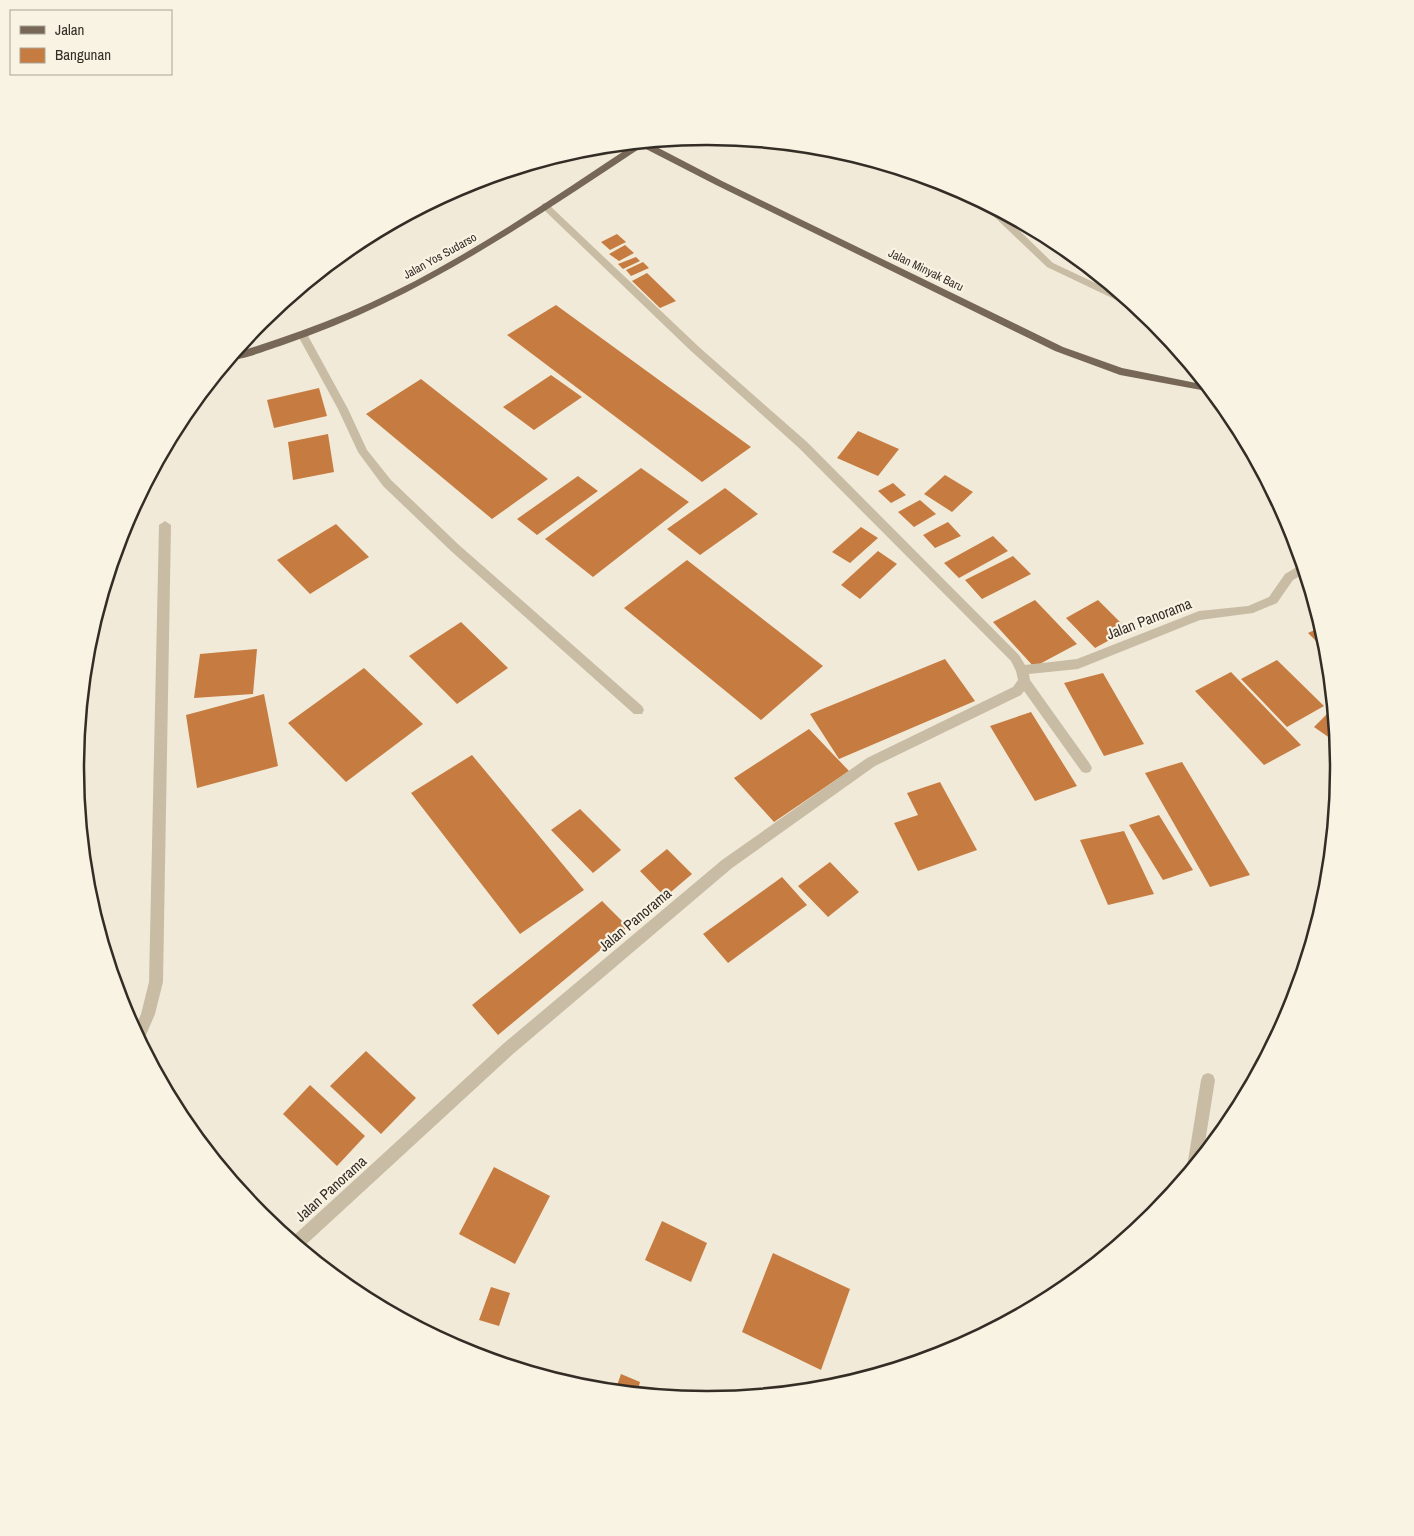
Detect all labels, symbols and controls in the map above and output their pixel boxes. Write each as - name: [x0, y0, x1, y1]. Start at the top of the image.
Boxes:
- legend: [10, 10, 172, 75]
- text: Jalan: [55, 19, 84, 40]
- text: Bangunan: [55, 44, 111, 65]
- street label: Jalan Yos Sudarso: [400, 229, 480, 283]
- street label: Jalan Minyak Baru: [886, 245, 966, 295]
- street label: Jalan Panorama: [1103, 593, 1195, 644]
- street label: Jalan Panorama: [594, 883, 676, 956]
- street label: Jalan Panorama: [290, 1151, 371, 1226]

